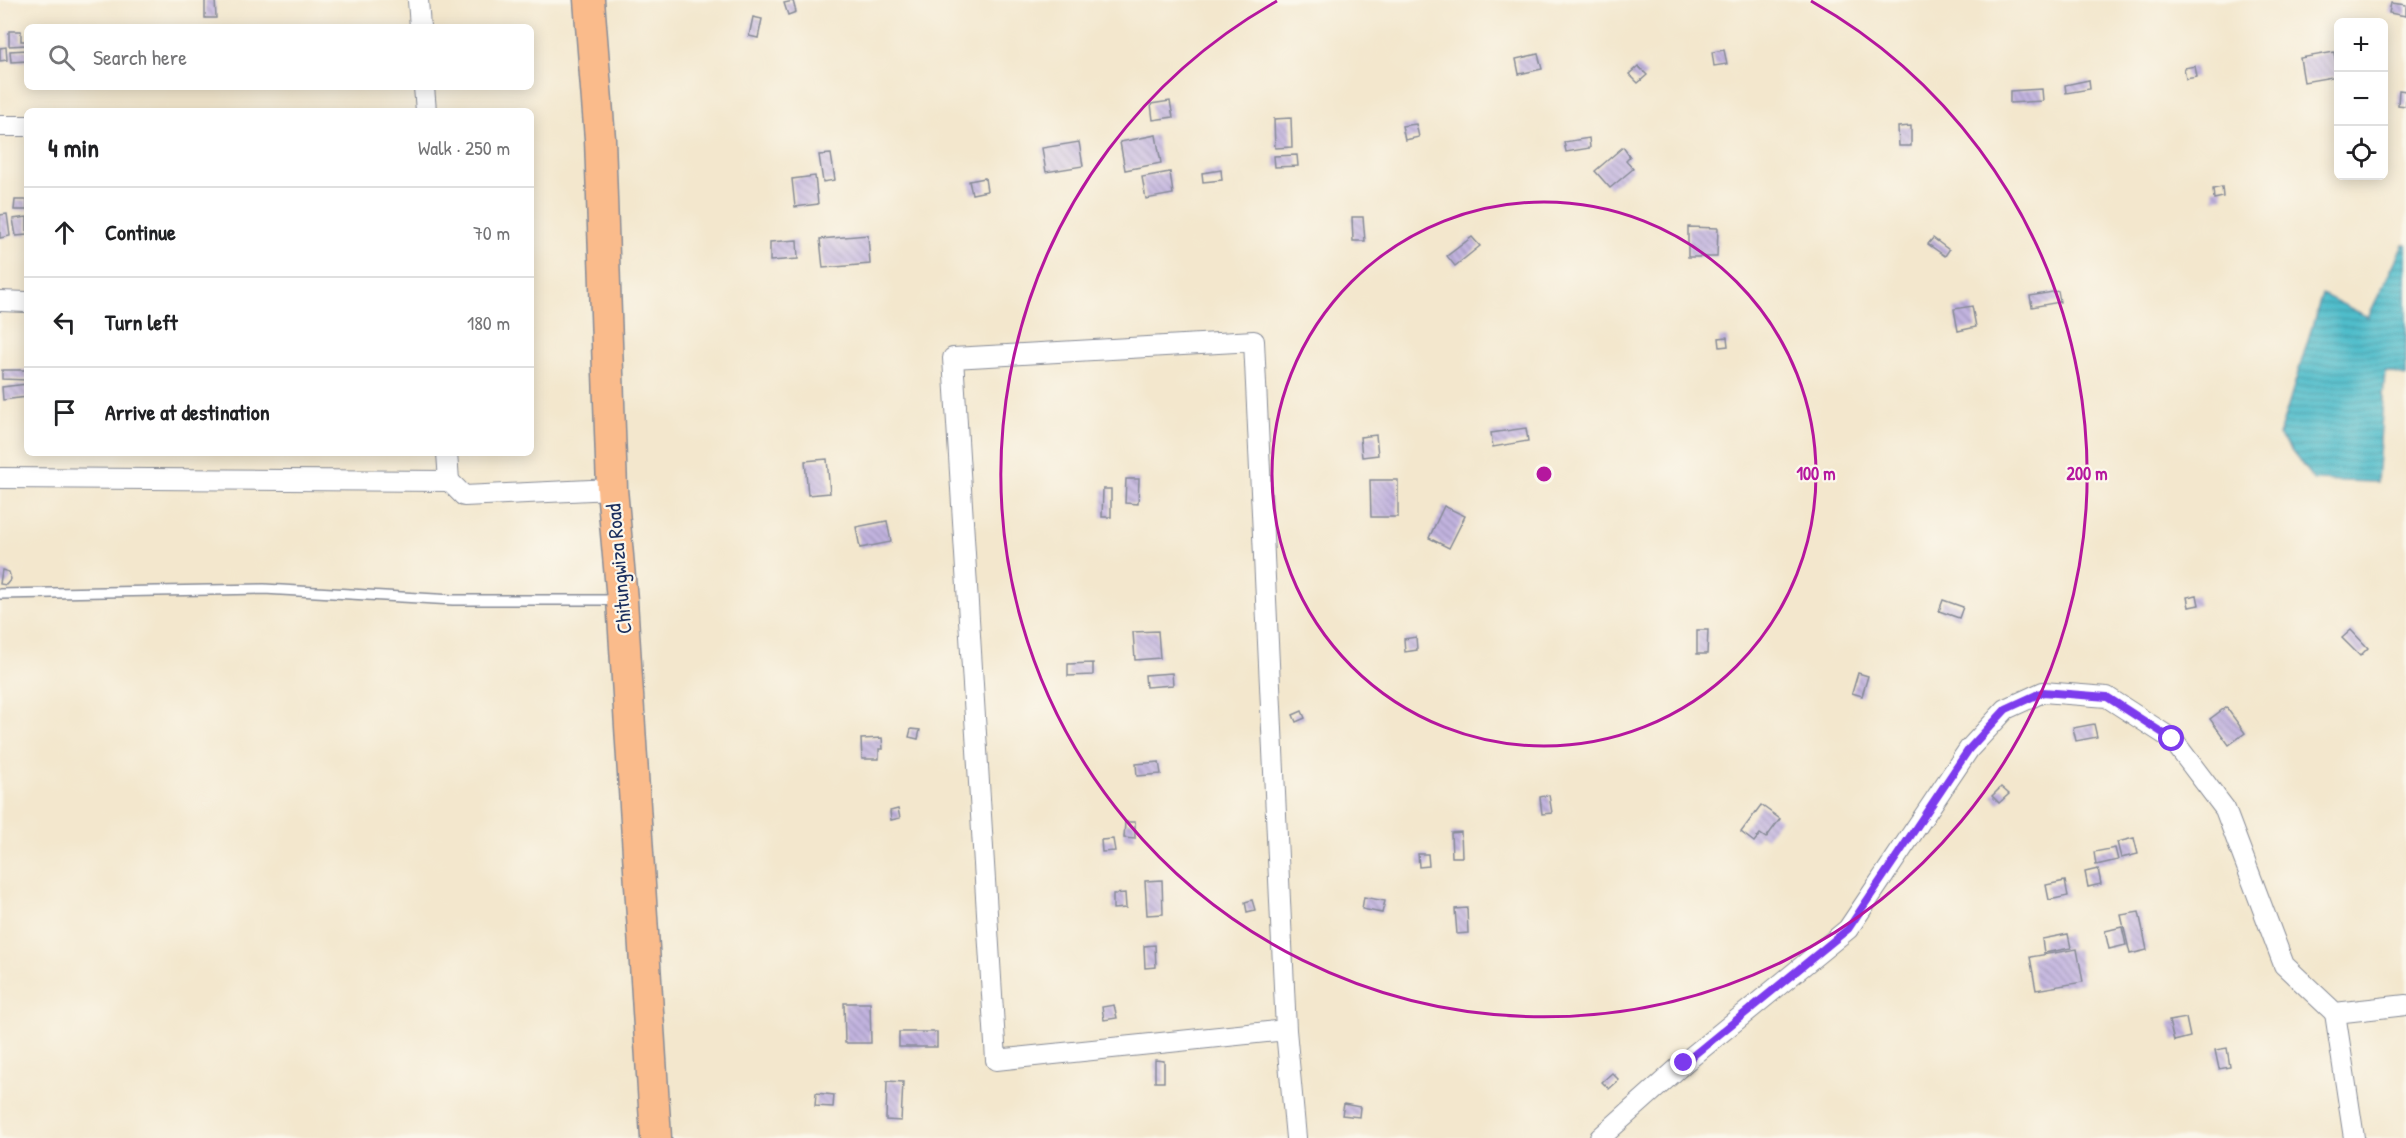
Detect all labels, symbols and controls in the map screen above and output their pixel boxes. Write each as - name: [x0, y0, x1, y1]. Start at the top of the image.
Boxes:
- map controls: [2334, 18, 2388, 180]
- button: +: [2334, 18, 2388, 72]
- search box: [24, 24, 534, 90]
- icon: search: [45, 41, 78, 74]
- text: Search here: [93, 42, 187, 72]
- button: −: [2334, 72, 2388, 126]
- button: locate: [2334, 126, 2388, 180]
- text: 4 min: [48, 130, 99, 165]
- text: Walk · 250 m: [418, 134, 510, 161]
- icon: ahead: [48, 216, 81, 249]
- text: Continue: [105, 217, 176, 247]
- text: 70 m: [473, 219, 510, 246]
- icon: left: [48, 306, 81, 339]
- text: Turn left: [105, 307, 178, 337]
- text: 180 m: [467, 309, 510, 336]
- icon: arrive: [48, 396, 81, 429]
- text: Arrive at destination: [105, 397, 270, 427]
- text: 100 m: [1796, 461, 1836, 486]
- text: 200 m: [2067, 461, 2107, 486]
- centre of rings: [1534, 464, 1554, 484]
- street label: Chitungwiza Road: [598, 503, 639, 635]
- route start: [2158, 725, 2184, 751]
- route end: [1670, 1049, 1696, 1075]

